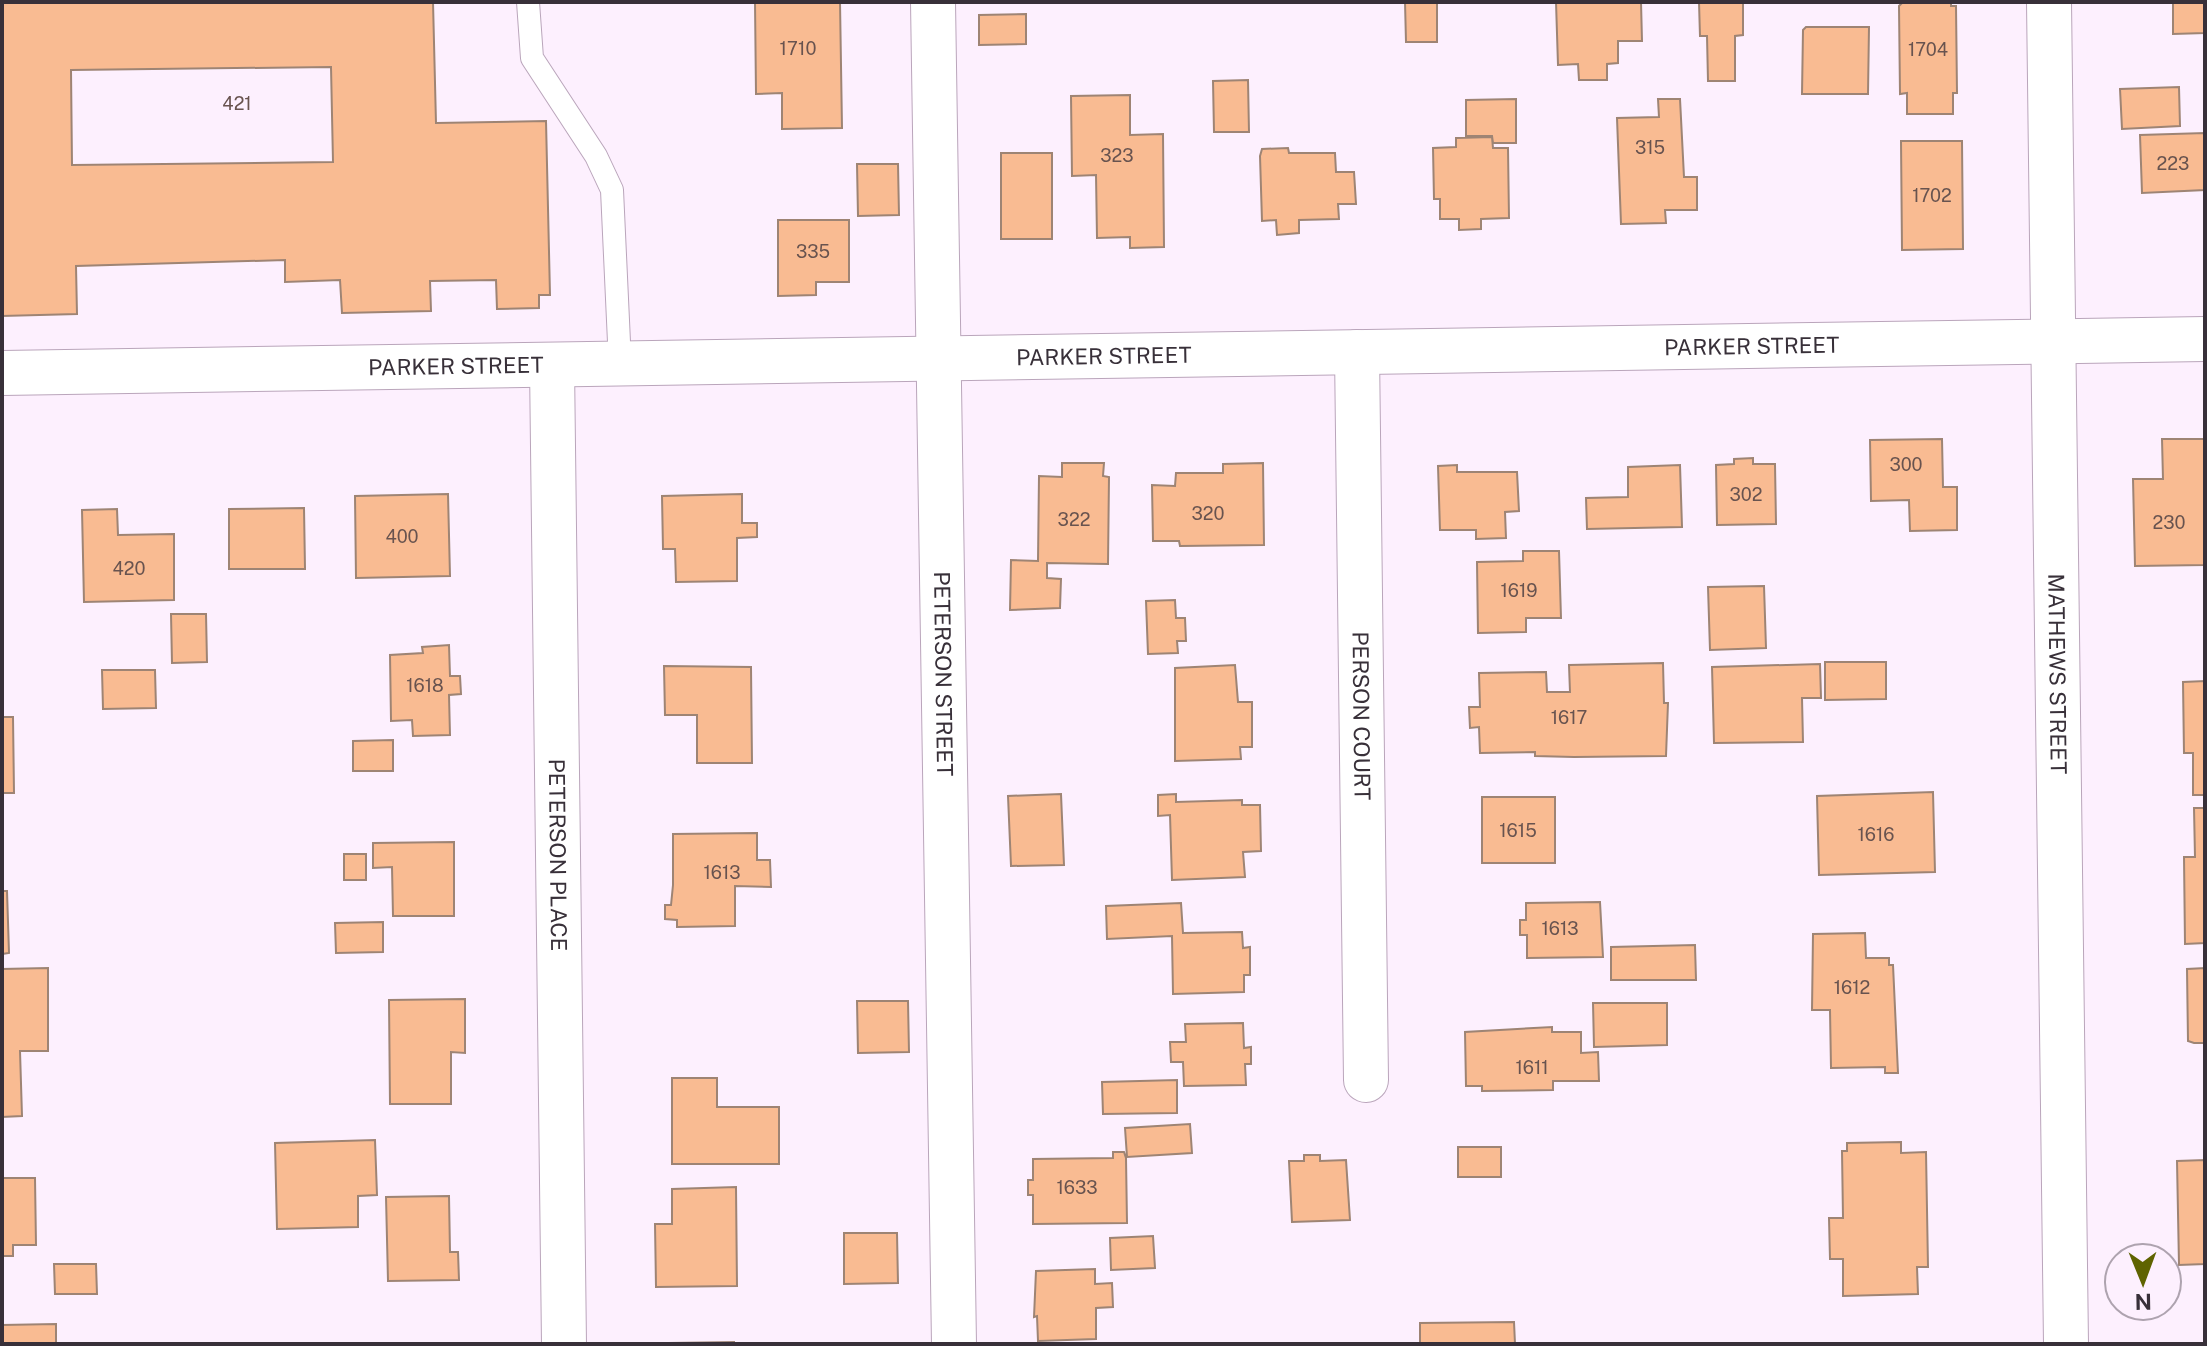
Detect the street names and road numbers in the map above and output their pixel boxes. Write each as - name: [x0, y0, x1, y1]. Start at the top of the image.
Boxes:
- street label: PARKER STREET: [1664, 332, 1840, 360]
- street label: PARKER STREET: [1016, 342, 1192, 370]
- street label: PARKER STREET: [368, 352, 544, 380]
- street label: PETERSON STREET: [929, 571, 958, 777]
- street label: MATHEWS STREET: [2043, 573, 2072, 775]
- street label: PERSON COURT: [1347, 631, 1376, 801]
- street label: PETERSON PLACE: [544, 758, 572, 951]

